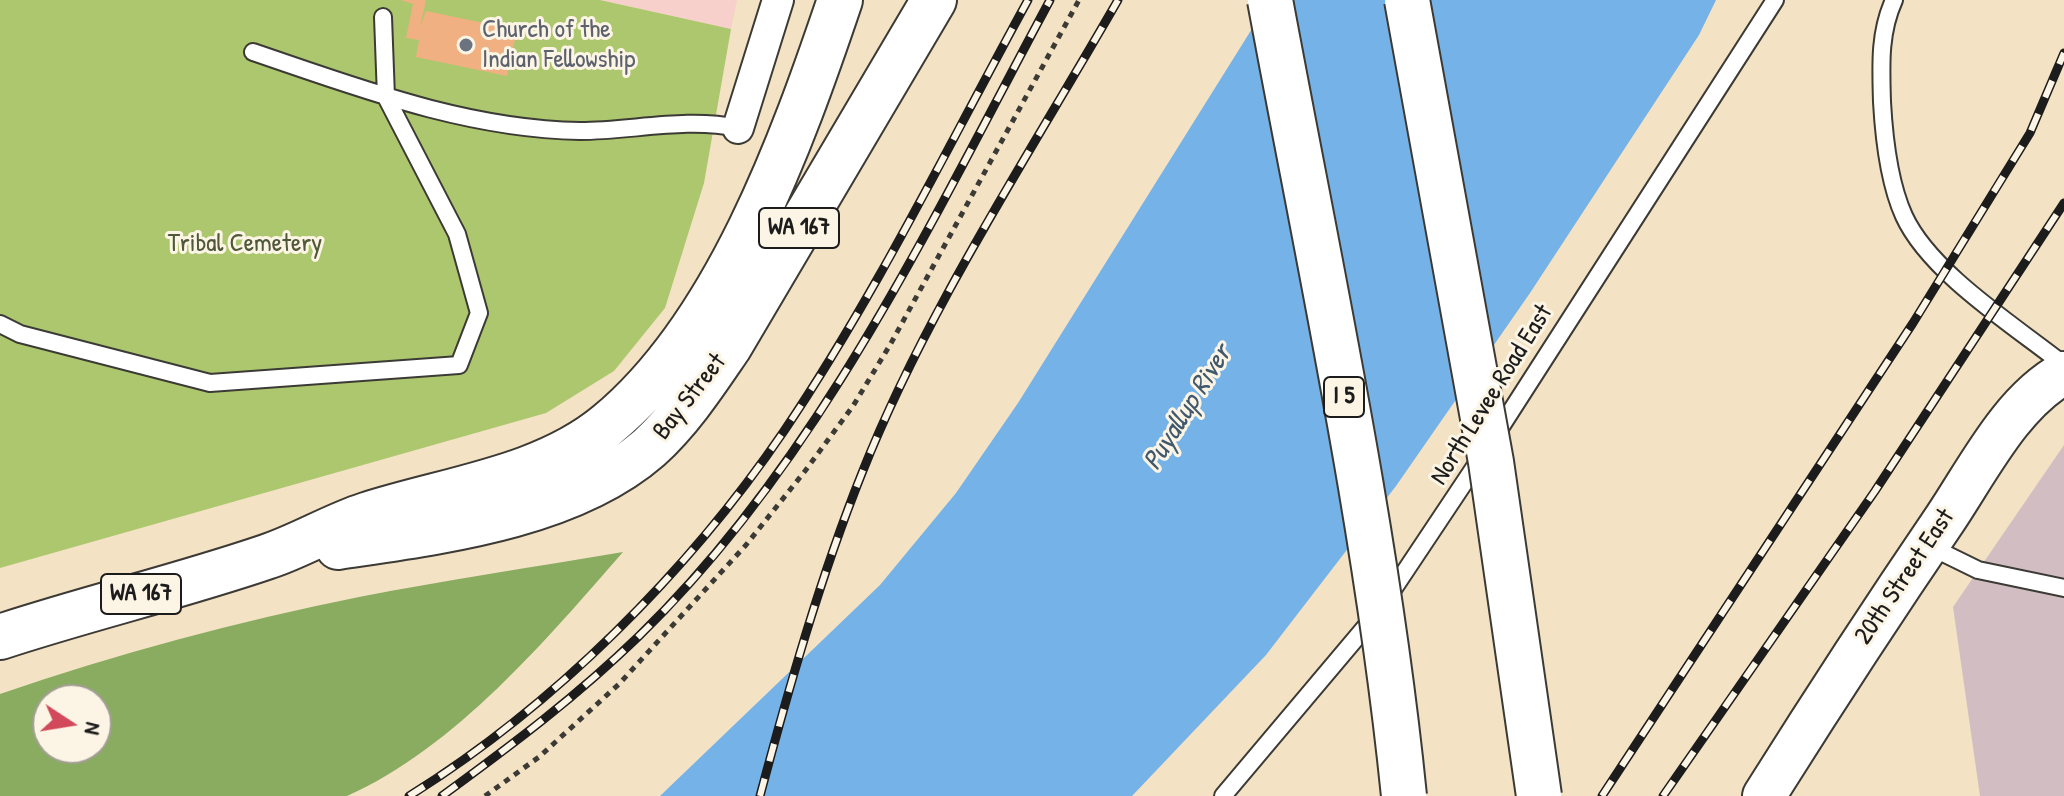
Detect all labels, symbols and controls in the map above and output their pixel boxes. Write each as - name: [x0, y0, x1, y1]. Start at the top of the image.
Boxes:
- place label: Church of the Indian Fellowship: [482, 14, 635, 76]
- marker: Church of the Indian Fellowship: [457, 36, 475, 54]
- road number: WA 167: [759, 208, 839, 248]
- park label: Tribal Cemetery: [168, 228, 322, 260]
- street label: North Levee Road East: [1424, 299, 1560, 491]
- water label: Puyallup River: [1136, 339, 1240, 477]
- street label: Bay Street: [647, 348, 733, 446]
- road number: I 5: [1324, 377, 1364, 417]
- street label: 20th Street East: [1848, 503, 1962, 651]
- road number: WA 167: [101, 574, 181, 614]
- north arrow: [32, 684, 112, 764]
- text: N: [78, 720, 109, 737]

